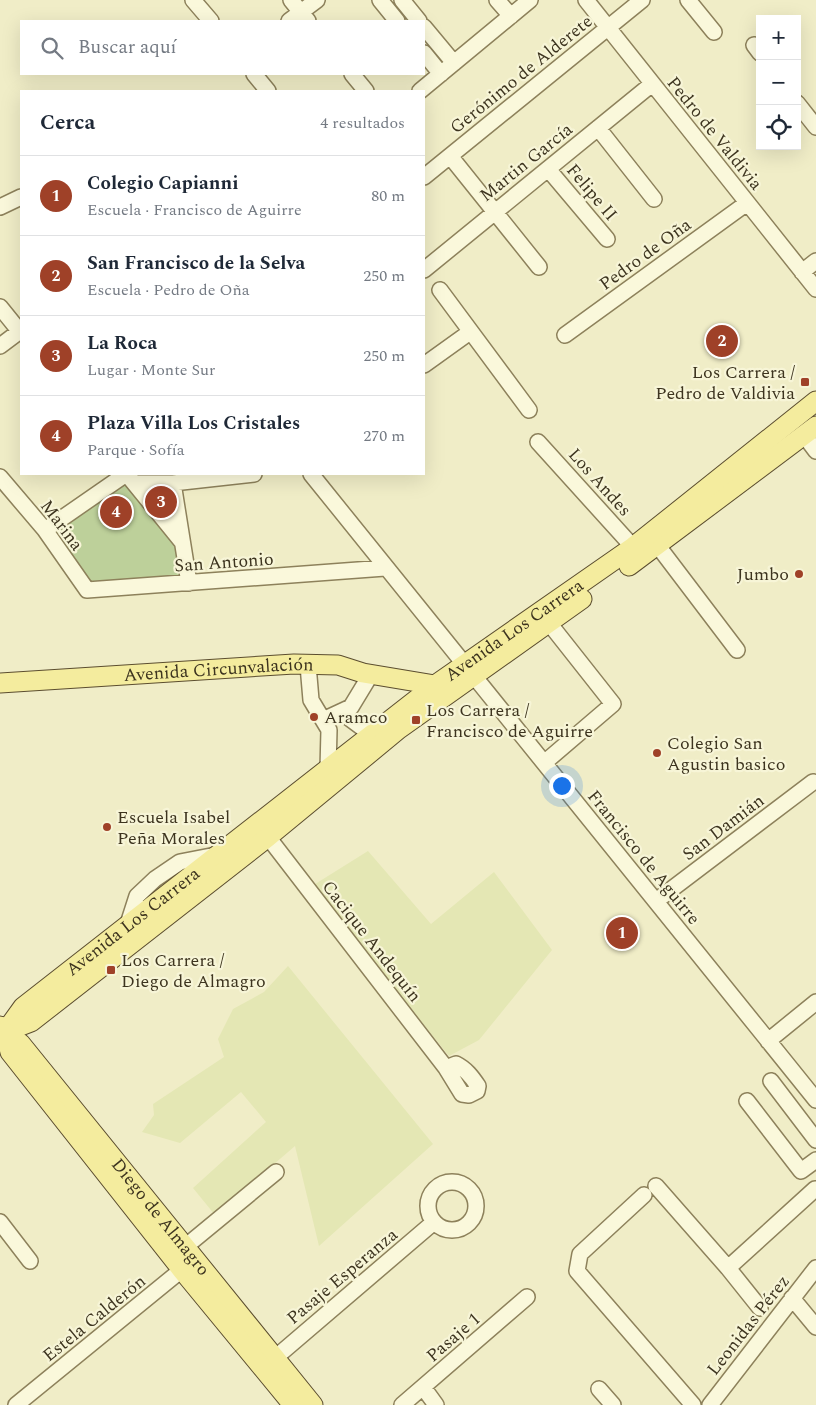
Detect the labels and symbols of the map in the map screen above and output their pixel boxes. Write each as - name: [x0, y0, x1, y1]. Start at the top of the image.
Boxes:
- street label: Gerónimo de Alderete: [444, 8, 598, 140]
- street label: Pedro de Valdivia: [660, 71, 769, 196]
- street label: Martin García: [474, 116, 579, 208]
- street label: Felipe II: [560, 158, 624, 227]
- street label: Pedro de Oña: [594, 212, 697, 297]
- pin: 2: [706, 322, 738, 360]
- place label: Los Carrera / Pedro de Valdivia: [655, 359, 795, 407]
- marker: Los Carrera / Pedro de Valdivia: [799, 376, 811, 388]
- street label: Los Andes: [562, 442, 638, 523]
- pin: 3: [145, 483, 177, 521]
- pin: 4: [100, 493, 132, 531]
- street label: Marina: [33, 494, 90, 557]
- street label: San Antonio: [173, 546, 275, 579]
- place label: Jumbo: [737, 561, 789, 588]
- marker: Jumbo: [793, 568, 805, 580]
- street label: Avenida Los Carrera: [439, 572, 589, 688]
- street label: Avenida Circunvalación: [123, 651, 314, 689]
- place label: Los Carrera / Francisco de Aguirre: [426, 697, 593, 745]
- place label: Aramco: [324, 704, 387, 731]
- marker: Aramco: [308, 711, 320, 723]
- marker: Los Carrera / Francisco de Aguirre: [410, 714, 422, 726]
- place label: Colegio San Agustin basico: [667, 730, 785, 778]
- marker: Colegio San Agustin basico: [651, 747, 663, 759]
- your location: [549, 773, 575, 799]
- street label: Francisco de Aguirre: [581, 784, 707, 931]
- street label: San Damián: [677, 788, 770, 867]
- place label: Escuela Isabel Peña Morales: [117, 804, 230, 852]
- marker: Escuela Isabel Peña Morales: [101, 821, 113, 833]
- street label: Avenida Los Carrera: [60, 860, 206, 983]
- street label: Cacique Andequín: [315, 874, 428, 1008]
- pin: 1: [606, 914, 638, 952]
- place label: Los Carrera / Diego de Almagro: [121, 947, 266, 995]
- marker: Los Carrera / Diego de Almagro: [105, 964, 117, 976]
- street label: Diego de Almagro: [104, 1152, 216, 1282]
- street label: Pasaje Esperanza: [281, 1222, 404, 1331]
- street label: Estela Calderón: [37, 1268, 152, 1369]
- street label: Leonidas Pérez: [700, 1269, 796, 1381]
- street label: Pasaje 1: [420, 1306, 486, 1369]

